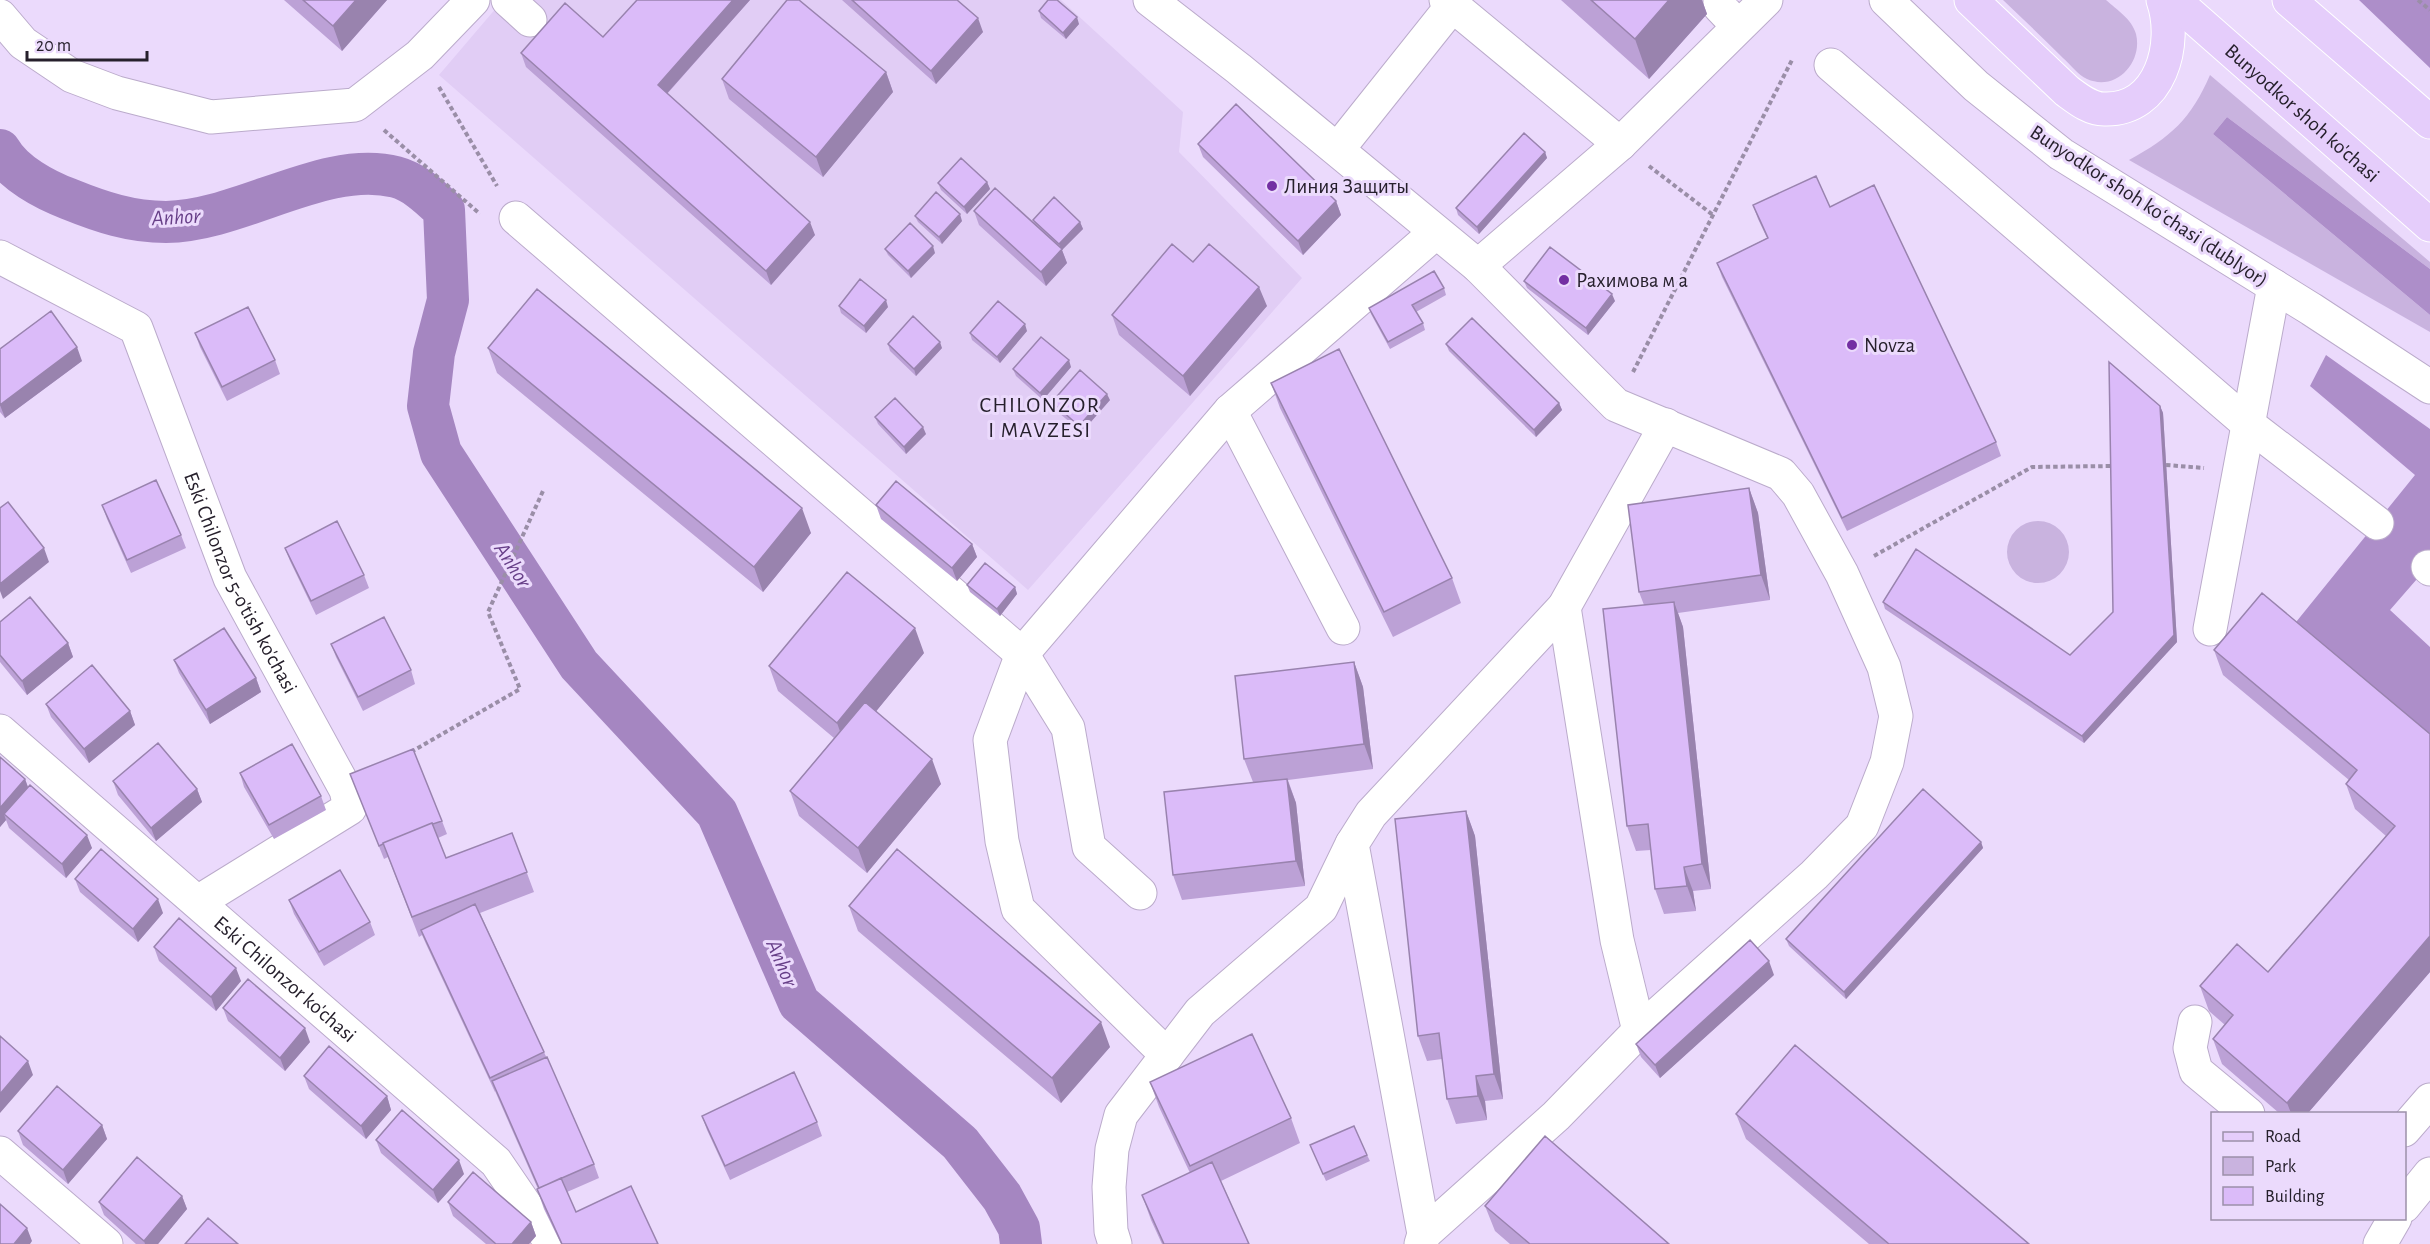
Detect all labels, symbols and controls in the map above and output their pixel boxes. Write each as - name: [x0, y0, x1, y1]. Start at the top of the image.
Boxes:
- scale bar: [27, 24, 147, 62]
- text: 20 m: [36, 37, 71, 55]
- street label: Bunyodkor shoh ko'chasi: [2221, 40, 2384, 186]
- street label: Bunyodkor shoh koʻchasi (dublyor): [2026, 121, 2272, 291]
- place label: Линия Защиты: [1284, 176, 1409, 197]
- marker: Линия Защиты: [1265, 179, 1279, 193]
- water label: Anhor: [150, 205, 202, 229]
- place label: Рахимова м а: [1576, 270, 1689, 291]
- marker: Рахимова м а: [1557, 273, 1571, 287]
- place label: Novza: [1864, 335, 1915, 356]
- marker: Novza: [1845, 338, 1859, 352]
- district label: CHILONZOR I MAVZESI: [979, 394, 1101, 441]
- street label: Eski Chilonzor 5-o'tish ko'chasi: [181, 469, 301, 697]
- water label: Anhor: [490, 538, 536, 592]
- street label: Eski Chilonzor ko'chasi: [210, 912, 360, 1046]
- water label: Anhor: [762, 935, 802, 991]
- legend: [2211, 1112, 2406, 1220]
- text: Road: [2265, 1128, 2301, 1146]
- text: Park: [2265, 1158, 2297, 1176]
- text: Building: [2265, 1188, 2325, 1206]

